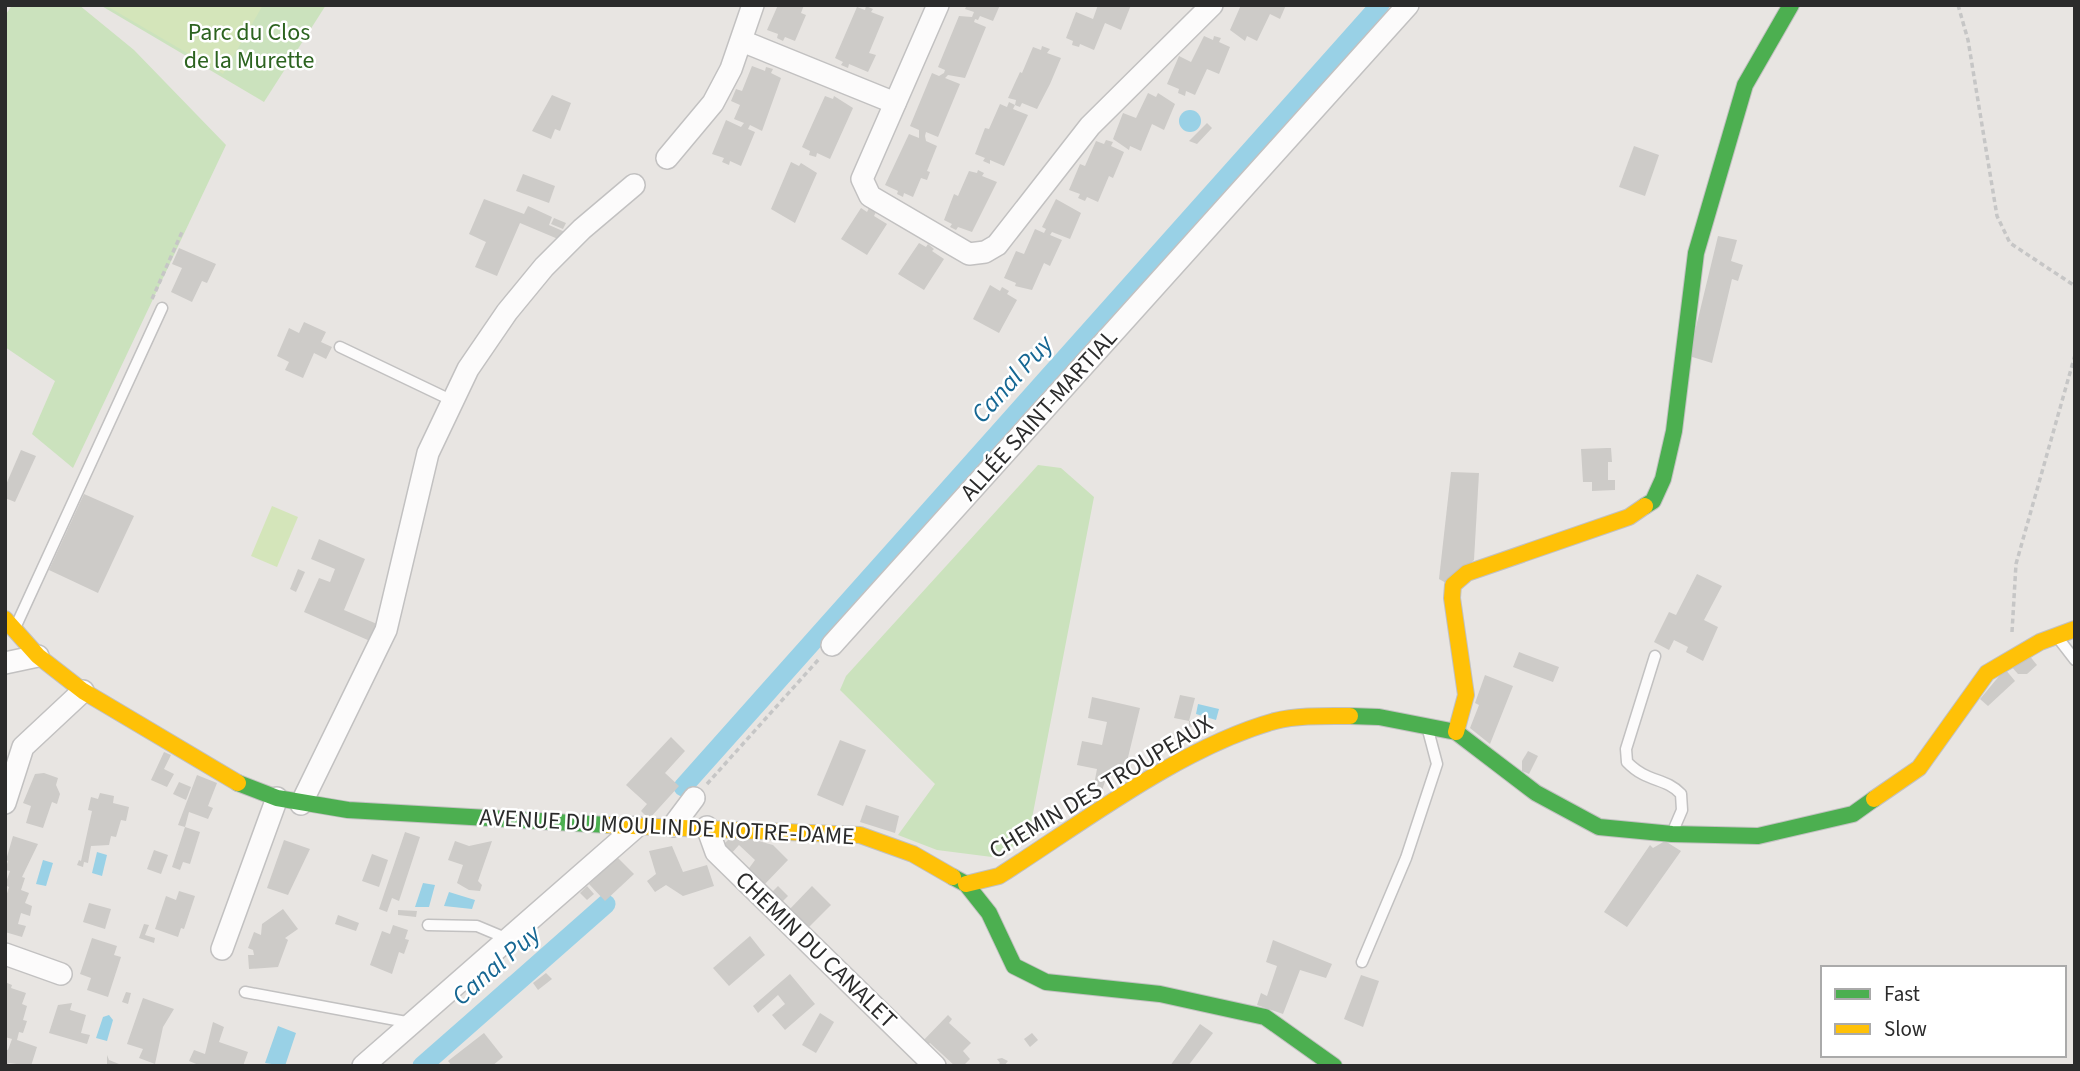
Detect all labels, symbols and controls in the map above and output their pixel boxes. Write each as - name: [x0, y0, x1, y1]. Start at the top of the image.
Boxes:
- park label: Parc du Clos de la Murette: [184, 15, 314, 78]
- street label: ALLÉE SAINT-MARTIAL: [952, 321, 1126, 509]
- water label: Canal Puy: [962, 326, 1062, 431]
- street label: CHEMIN DES TROUPEAUX: [982, 706, 1220, 868]
- street label: AVENUE DU MOULIN DE NOTRE-DAME: [478, 800, 856, 854]
- street label: CHEMIN DU CANALET: [727, 863, 905, 1037]
- water label: Canal Puy: [443, 915, 550, 1014]
- legend: [1821, 966, 2066, 1057]
- text: Fast: [1884, 979, 1920, 1009]
- text: Slow: [1884, 1014, 1927, 1044]

